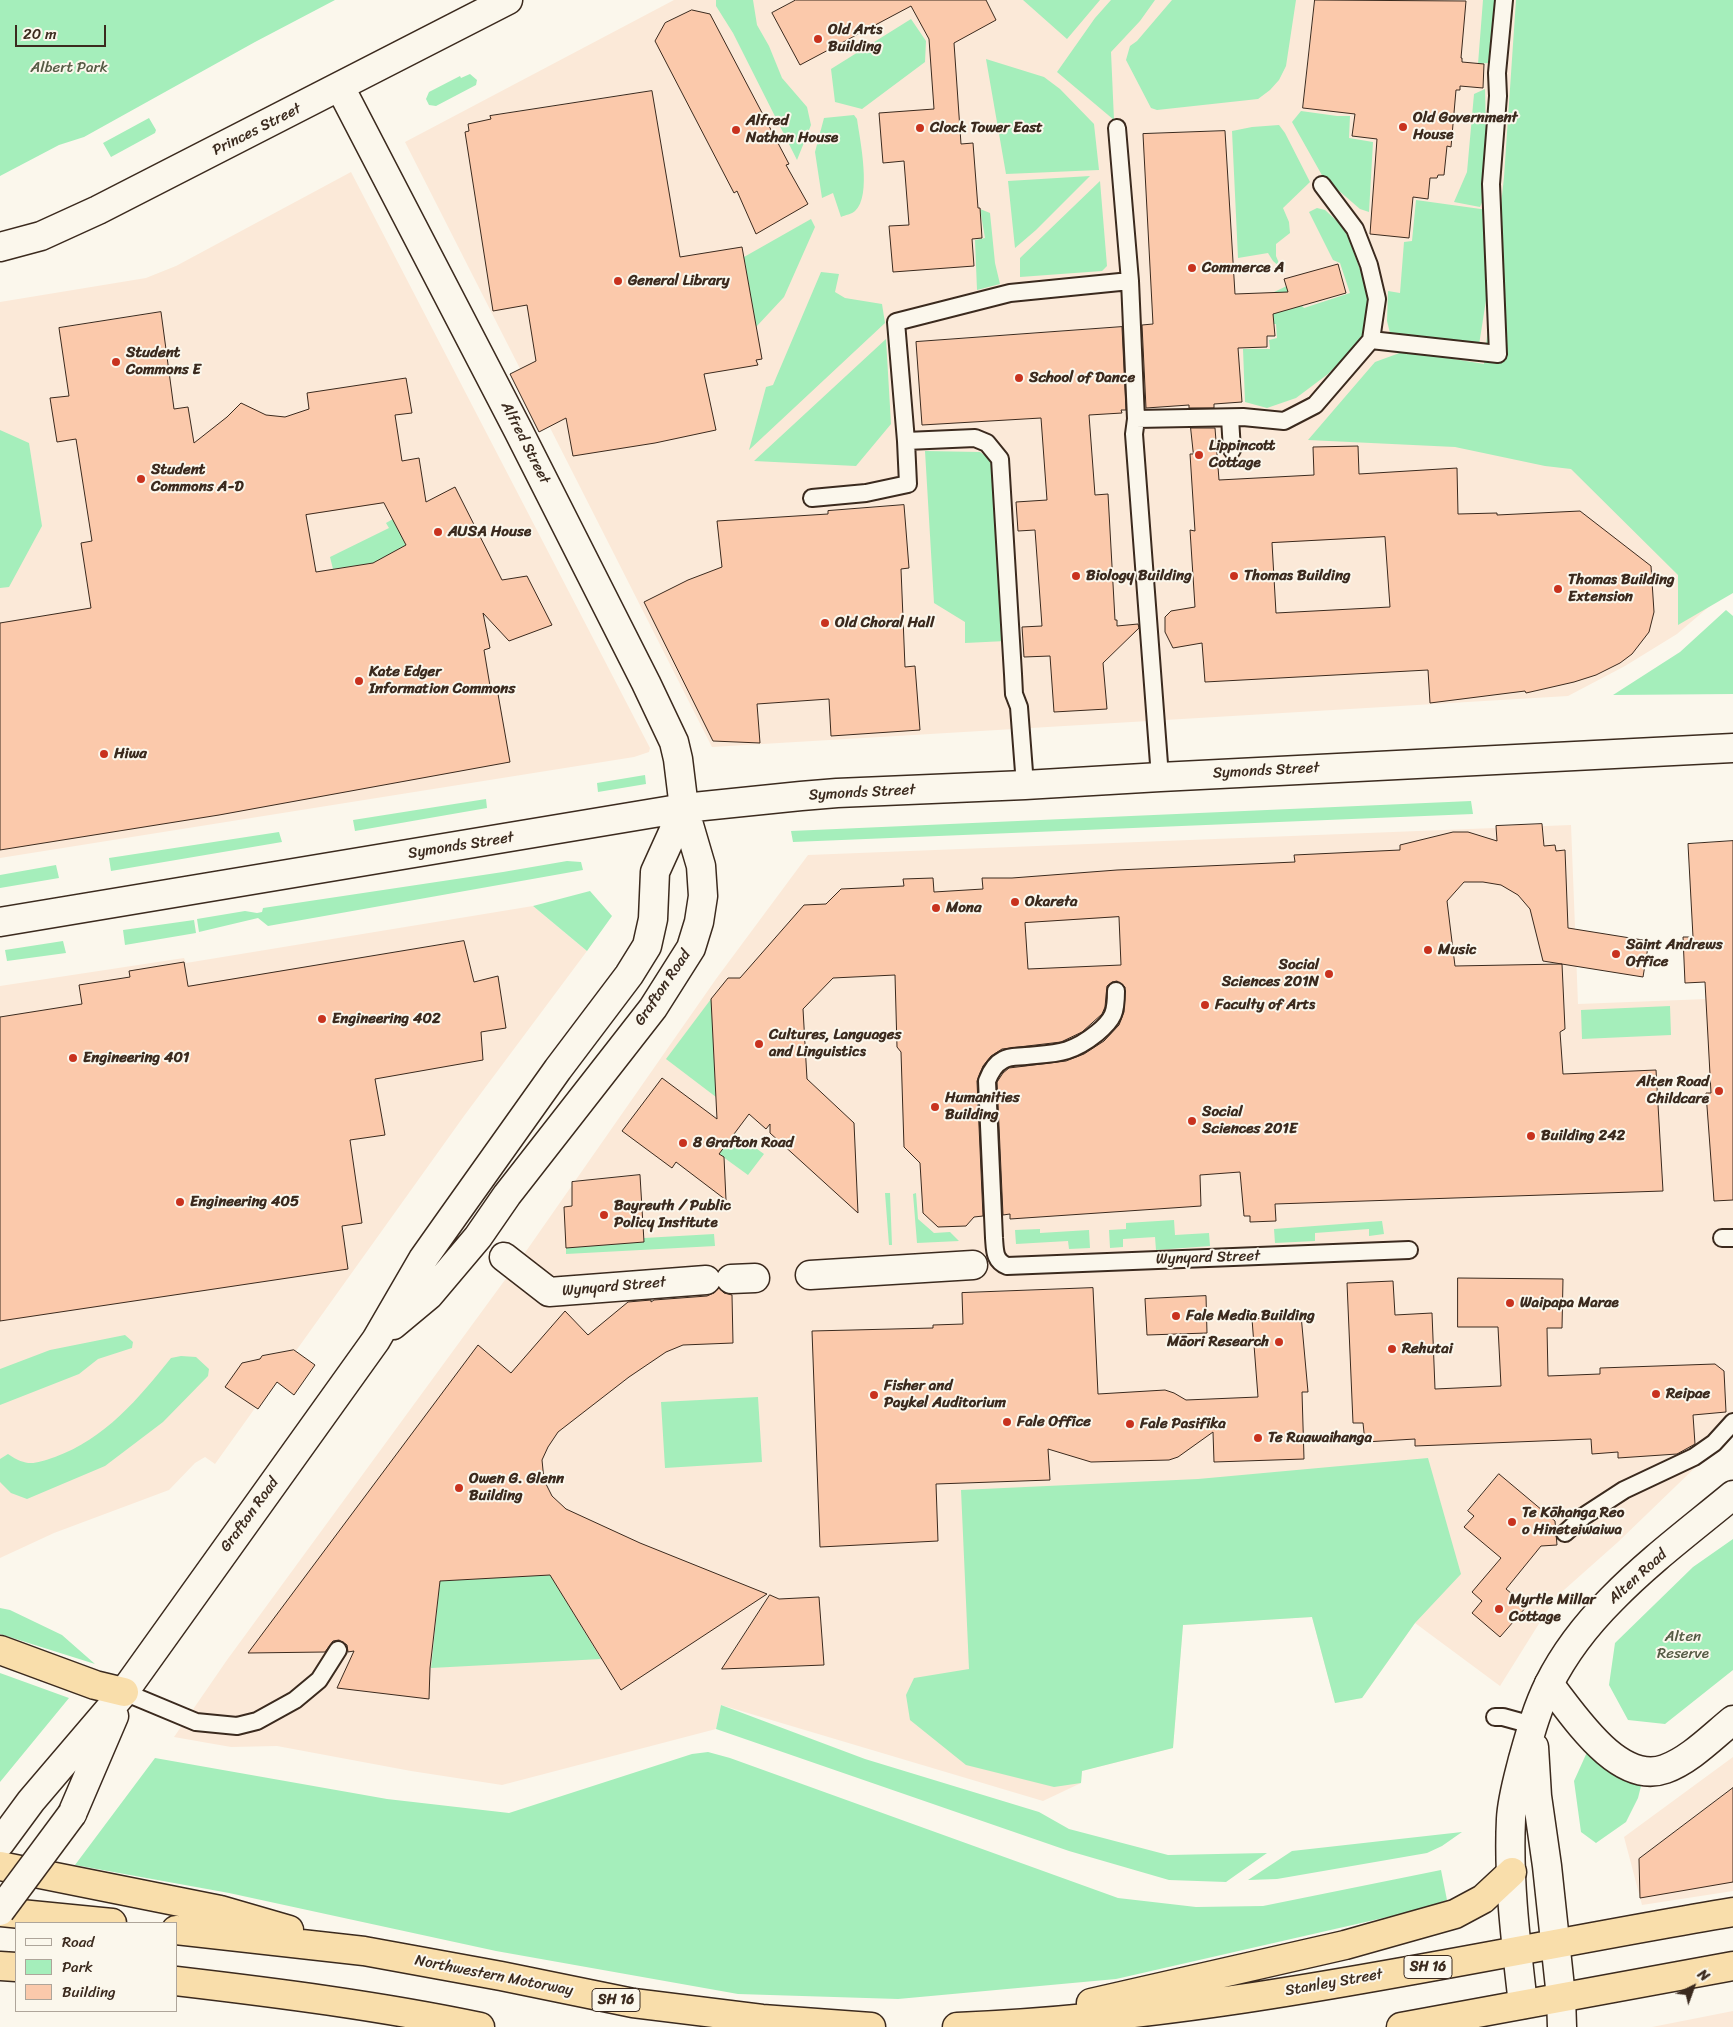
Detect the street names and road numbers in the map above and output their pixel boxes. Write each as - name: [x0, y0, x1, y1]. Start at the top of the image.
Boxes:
- street label: Princes Street: [210, 100, 304, 160]
- street label: Alfred Street: [497, 399, 553, 487]
- street label: Symonds Street: [1212, 759, 1320, 783]
- street label: Symonds Street: [808, 781, 916, 805]
- street label: Symonds Street: [407, 829, 515, 863]
- street label: Grafton Road: [631, 947, 695, 1029]
- street label: Wynyard Street: [1156, 1247, 1260, 1269]
- street label: Wynyard Street: [561, 1273, 667, 1301]
- street label: Grafton Road: [217, 1474, 283, 1556]
- street label: Alten Road: [1605, 1546, 1671, 1608]
- street label: Northwestern Motorway: [413, 1952, 575, 2000]
- road number: SH 16: [1404, 1955, 1452, 1978]
- street label: Stanley Street: [1284, 1966, 1384, 2000]
- road number: SH 16: [592, 1988, 640, 2012]

